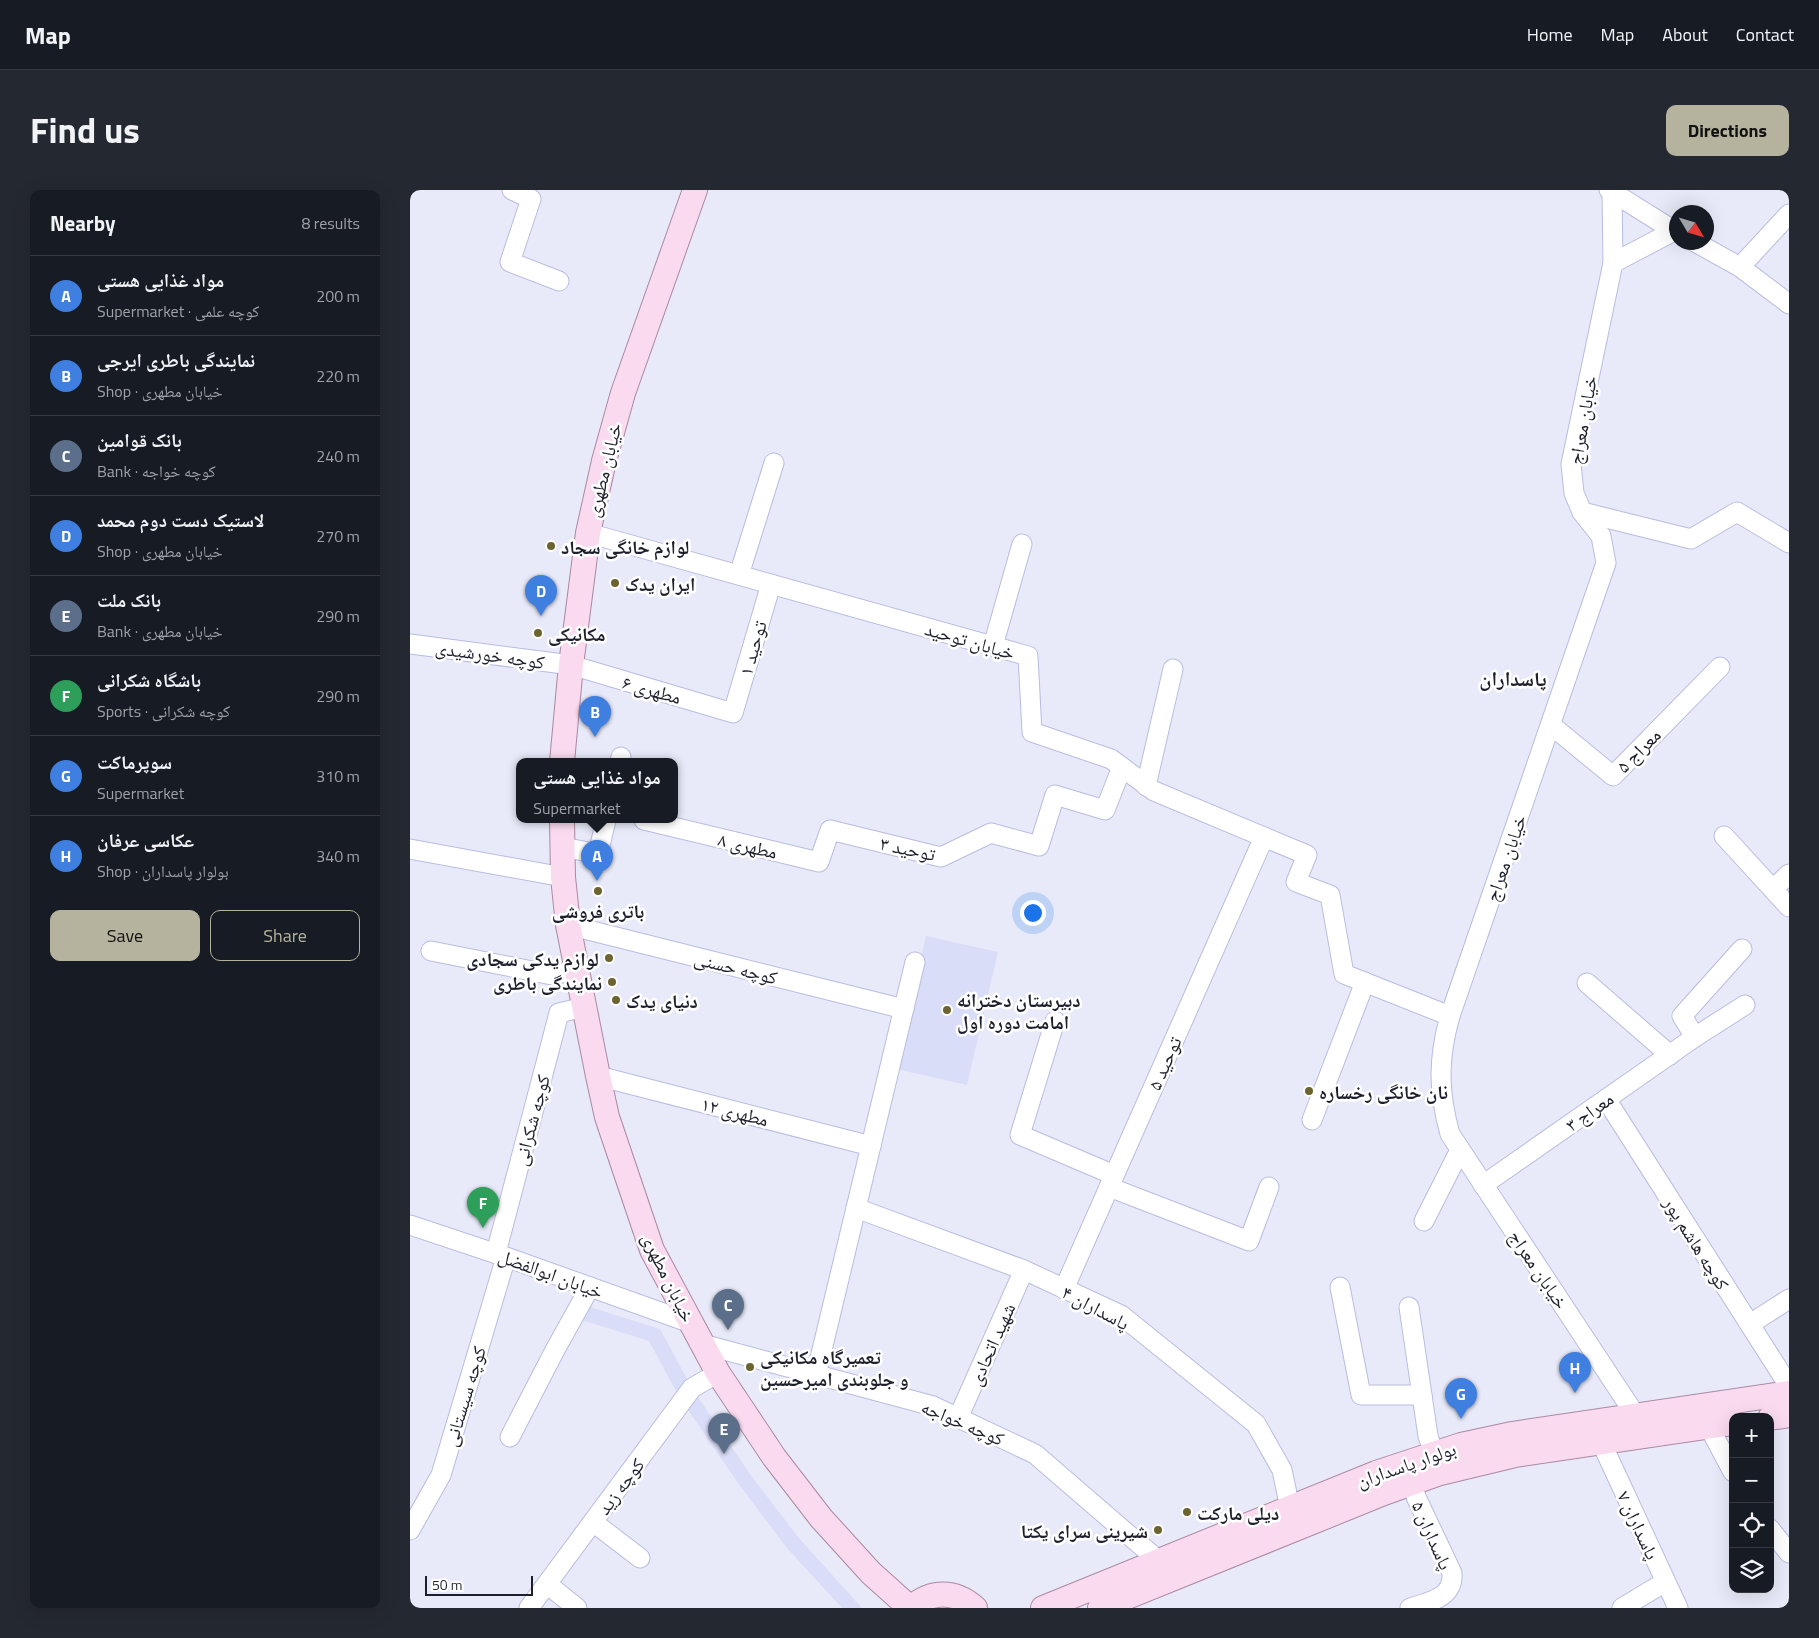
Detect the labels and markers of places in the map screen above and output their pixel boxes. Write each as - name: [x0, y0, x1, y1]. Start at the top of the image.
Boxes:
- place label: لوازم خانگی سجاد: [561, 532, 689, 561]
- marker: لوازم خانگی سجاد: [545, 540, 557, 552]
- place label: ایران یدک: [625, 569, 695, 598]
- pin: D: [525, 575, 557, 616]
- marker: ایران یدک: [609, 577, 621, 589]
- place label: مکانیکی: [548, 619, 605, 648]
- marker: مکانیکی: [532, 627, 544, 639]
- pin: B: [579, 696, 611, 737]
- pin: A: [581, 840, 613, 881]
- marker: باتری فروشی: [592, 885, 604, 897]
- place label: باتری فروشی: [552, 896, 644, 925]
- place label: لوازم یدکی سجادی: [466, 944, 599, 973]
- marker: لوازم یدکی سجادی: [603, 952, 615, 964]
- place label: نمایندگی باطری: [493, 968, 602, 997]
- marker: نمایندگی باطری: [606, 976, 618, 988]
- place label: دبیرستان دخترانه امامت دوره اول: [957, 985, 1081, 1036]
- place label: دنیای یدک: [626, 986, 698, 1015]
- marker: دنیای یدک: [610, 994, 622, 1006]
- marker: دبیرستان دخترانه امامت دوره اول: [941, 1004, 953, 1016]
- place label: نان خانگی رخساره: [1319, 1077, 1448, 1106]
- marker: نان خانگی رخساره: [1303, 1085, 1315, 1097]
- pin: F: [467, 1187, 499, 1228]
- pin: C: [712, 1289, 744, 1330]
- place label: تعمیرگاه مکانیکی و جلوبندی امیرحسین: [760, 1342, 909, 1393]
- pin: H: [1559, 1352, 1591, 1393]
- marker: تعمیرگاه مکانیکی و جلوبندی امیرحسین: [744, 1361, 756, 1373]
- pin: G: [1445, 1378, 1477, 1419]
- pin: E: [708, 1413, 740, 1454]
- place label: دیلی مارکت: [1197, 1498, 1279, 1527]
- marker: دیلی مارکت: [1181, 1506, 1193, 1518]
- place label: شیرینی سرای یکتا: [1021, 1516, 1148, 1545]
- marker: شیرینی سرای یکتا: [1152, 1524, 1164, 1536]

